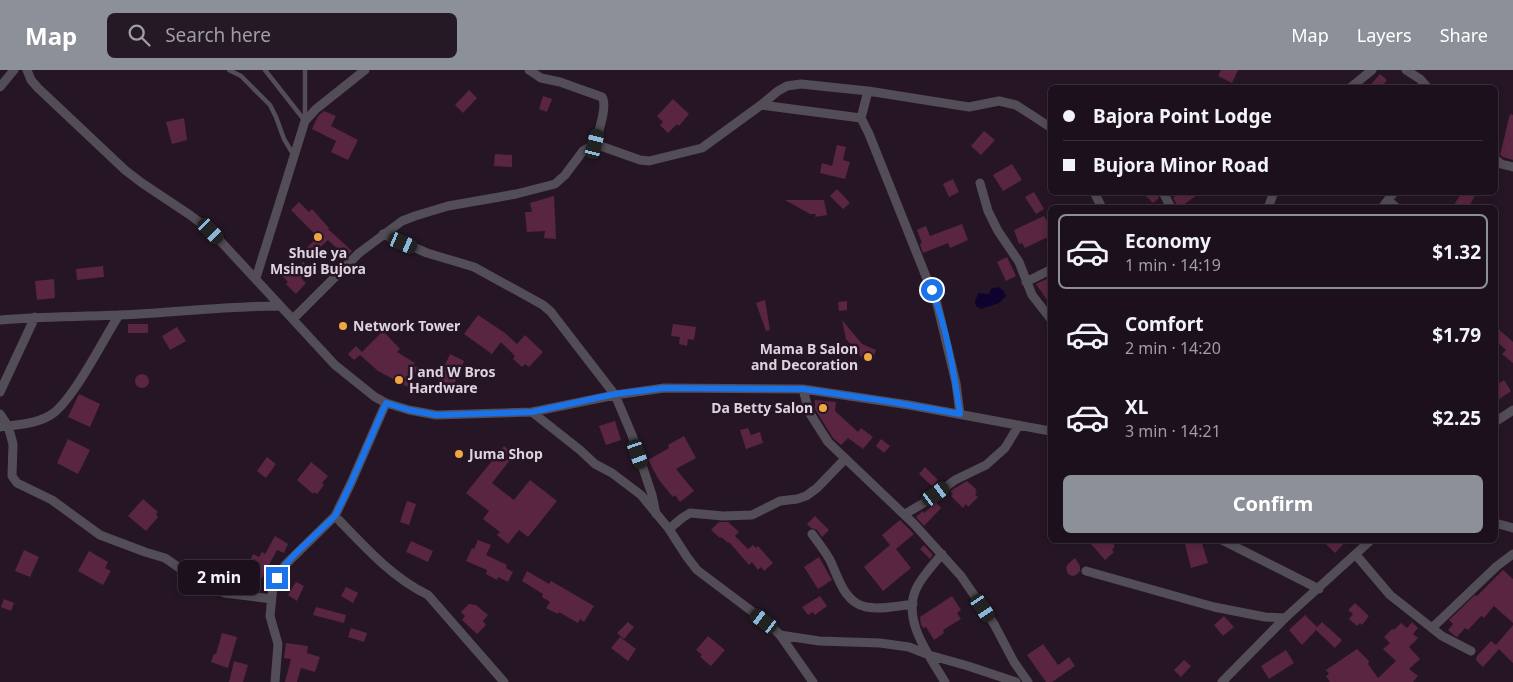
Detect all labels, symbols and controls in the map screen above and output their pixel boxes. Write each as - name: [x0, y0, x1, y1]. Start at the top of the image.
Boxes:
- search box: [107, 13, 457, 58]
- text: Map: [25, 19, 77, 52]
- icon: search: [125, 21, 153, 49]
- text: Search here: [165, 22, 271, 48]
- text: Map: [1291, 23, 1329, 47]
- text: Layers: [1357, 23, 1412, 47]
- text: Share: [1440, 23, 1488, 47]
- text: Bajora Point Lodge: [1093, 103, 1272, 129]
- car: [584, 128, 605, 160]
- text: Bujora Minor Road: [1093, 152, 1269, 178]
- car: [195, 215, 226, 247]
- text: Economy: [1125, 228, 1211, 254]
- icon: car: [1065, 229, 1110, 274]
- car: [386, 230, 419, 256]
- marker: Shule ya Msingi Bujora: [312, 231, 324, 243]
- text: $1.32: [1432, 239, 1481, 265]
- place label: Shule ya Msingi Bujora: [270, 243, 366, 278]
- text: 1 min · 14:19: [1125, 254, 1221, 276]
- route start: [921, 279, 943, 301]
- text: Comfort: [1125, 311, 1204, 337]
- icon: car: [1065, 312, 1110, 357]
- place label: Network Tower: [353, 316, 461, 335]
- marker: Network Tower: [337, 320, 349, 332]
- text: $1.79: [1432, 322, 1481, 348]
- text: 2 min · 14:20: [1125, 337, 1221, 359]
- place label: Mama B Salon and Decoration: [751, 339, 858, 374]
- marker: Mama B Salon and Decoration: [862, 351, 874, 363]
- place label: J and W Bros Hardware: [407, 362, 496, 397]
- marker: J and W Bros Hardware: [393, 374, 405, 386]
- text: XL: [1125, 394, 1148, 420]
- icon: car: [1065, 395, 1110, 440]
- place label: Da Betty Salon: [711, 398, 813, 417]
- marker: Da Betty Salon: [817, 402, 829, 414]
- text: $2.25: [1432, 405, 1481, 431]
- text: 3 min · 14:21: [1125, 420, 1221, 442]
- car: [626, 437, 649, 471]
- place label: Juma Shop: [467, 444, 543, 463]
- marker: Juma Shop: [453, 448, 465, 460]
- button: Confirm: [1063, 475, 1483, 533]
- car: [919, 479, 952, 509]
- callout: 2 min: [177, 560, 260, 596]
- text: 2 min: [197, 566, 241, 588]
- route end: [266, 567, 288, 589]
- car: [968, 591, 997, 625]
- car: [747, 606, 780, 636]

